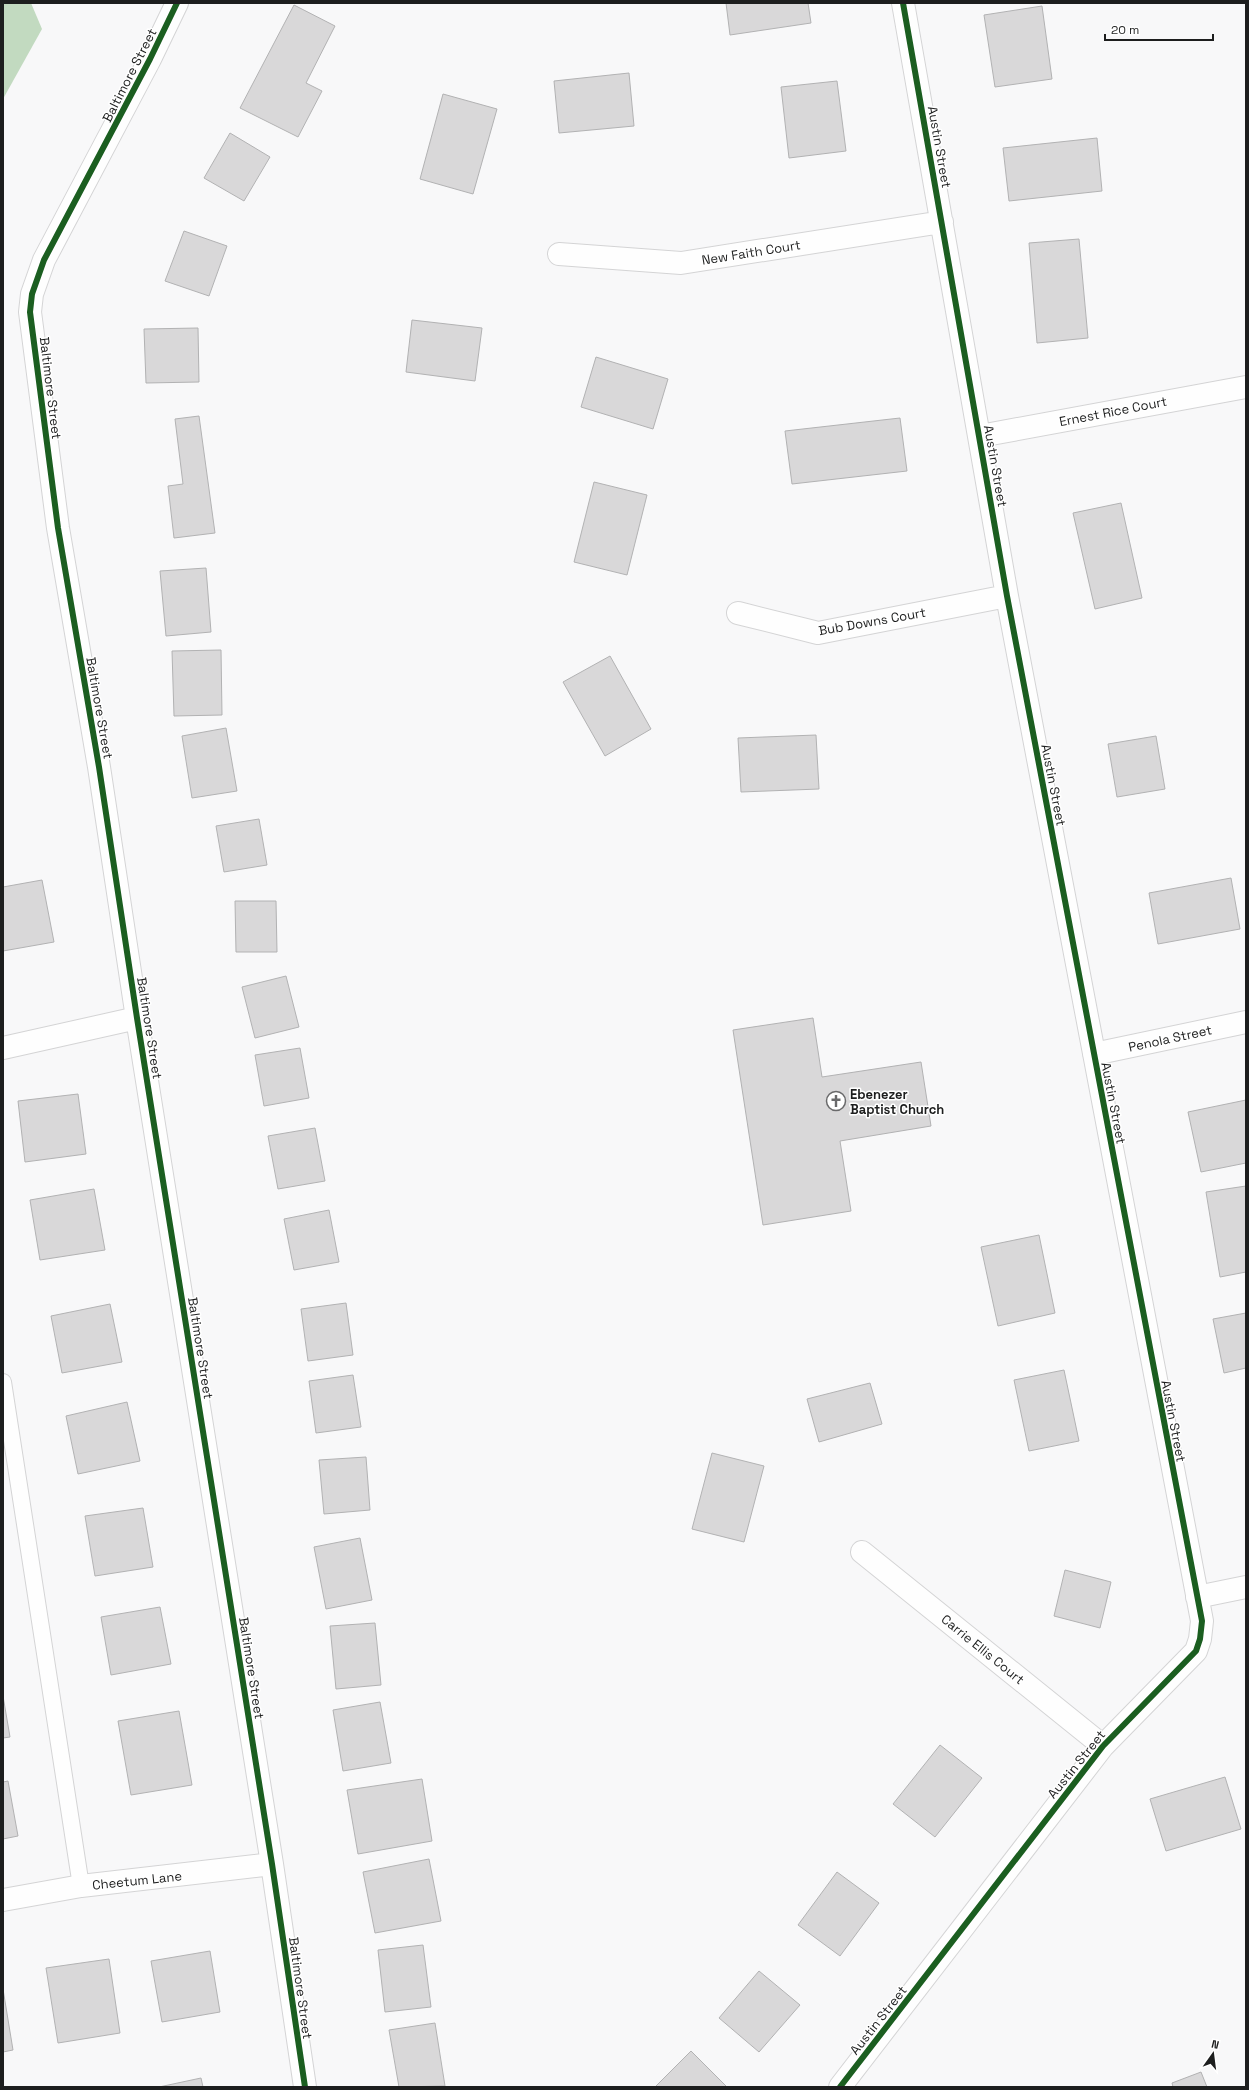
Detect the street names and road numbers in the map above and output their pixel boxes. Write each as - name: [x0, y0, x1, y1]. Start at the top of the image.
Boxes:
- street label: Baltimore Street: [98, 25, 160, 125]
- street label: Austin Street: [924, 105, 955, 189]
- street label: New Faith Court: [700, 236, 802, 269]
- street label: Baltimore Street: [36, 336, 65, 440]
- street label: Ernest Rice Court: [1058, 393, 1168, 430]
- street label: Austin Street: [980, 424, 1011, 508]
- street label: Bub Downs Court: [817, 604, 927, 639]
- street label: Baltimore Street: [82, 656, 117, 760]
- street label: Austin Street: [1037, 743, 1070, 827]
- street label: Baltimore Street: [133, 976, 166, 1080]
- street label: Penola Street: [1127, 1021, 1213, 1056]
- street label: Austin Street: [1097, 1061, 1130, 1145]
- street label: Baltimore Street: [184, 1296, 217, 1400]
- street label: Austin Street: [1157, 1379, 1190, 1463]
- street label: Carrie Ellis Court: [938, 1611, 1028, 1688]
- street label: Baltimore Street: [235, 1616, 268, 1720]
- street label: Austin Street: [1044, 1727, 1109, 1802]
- street label: Cheetum Lane: [91, 1867, 183, 1894]
- street label: Baltimore Street: [285, 1936, 316, 2040]
- street label: Austin Street: [846, 1982, 911, 2058]

